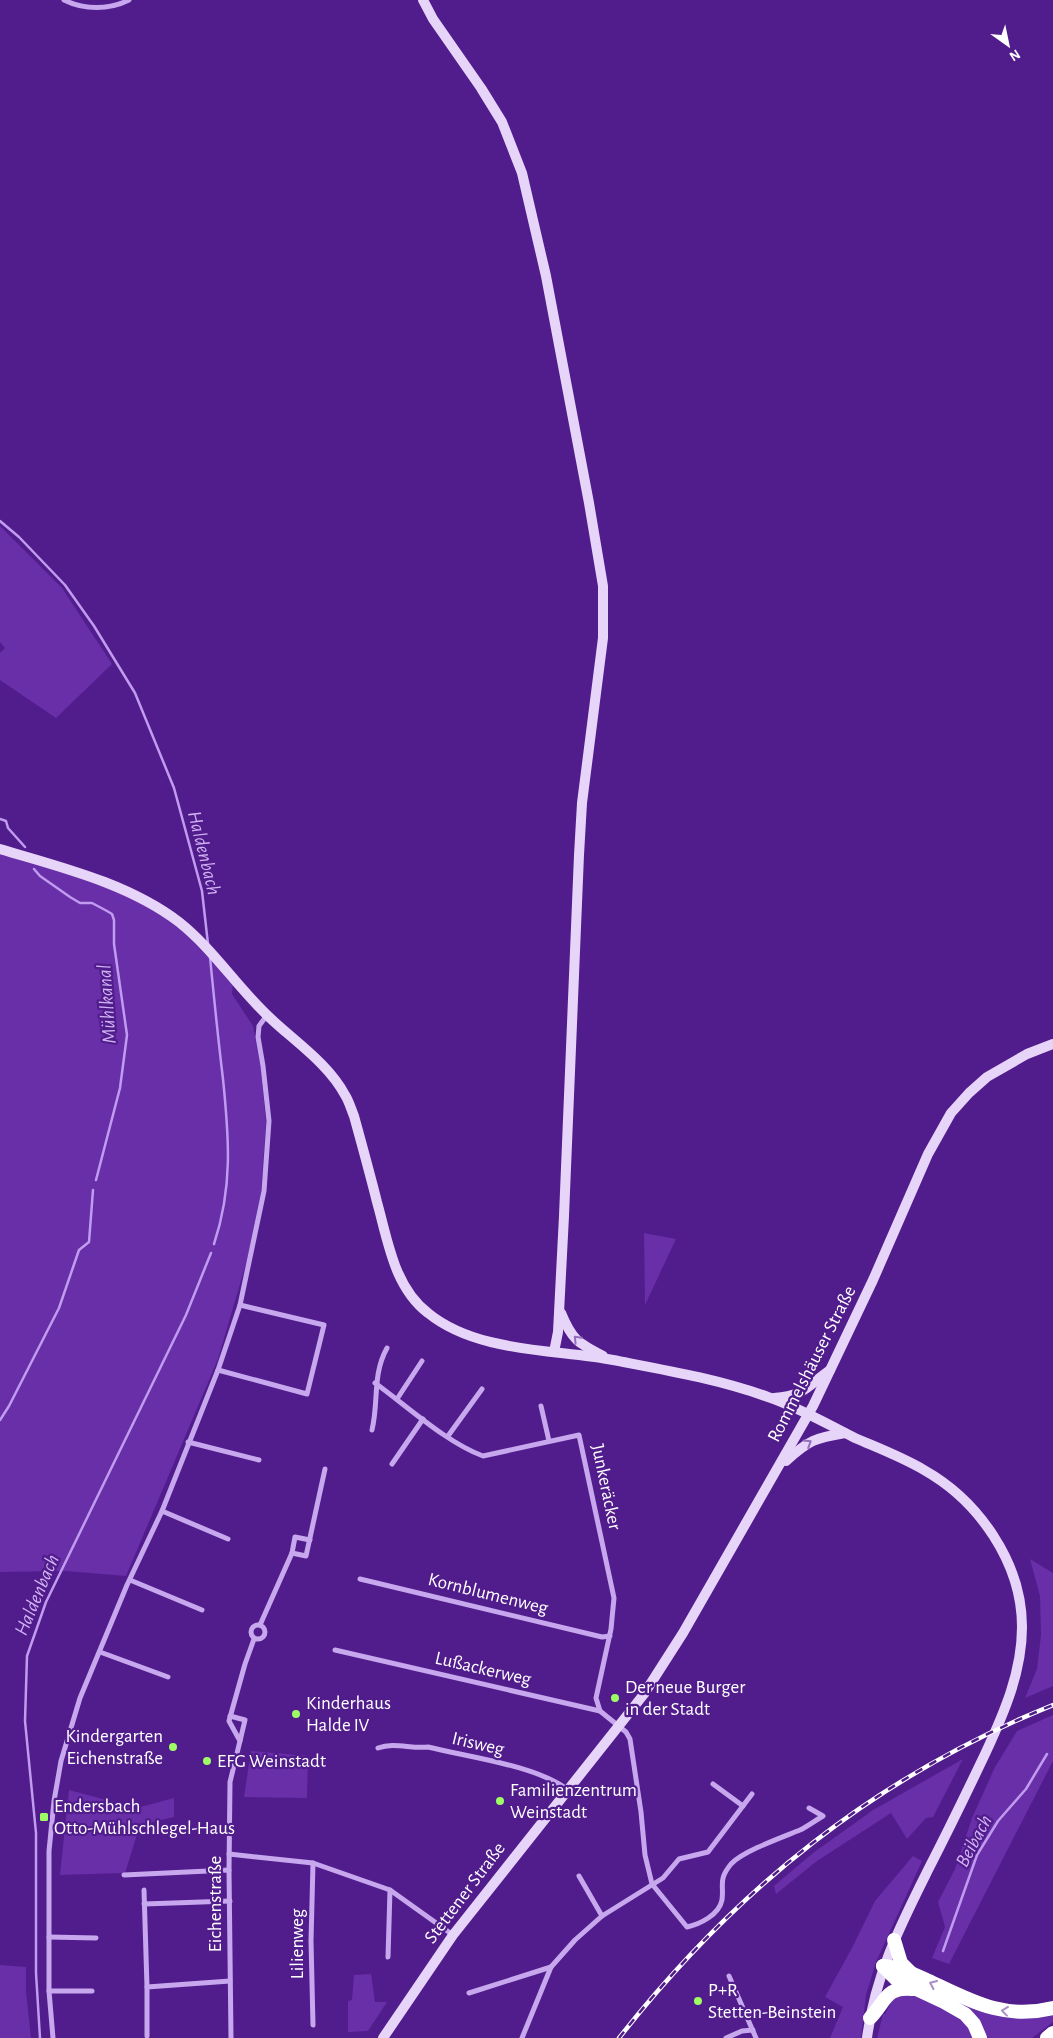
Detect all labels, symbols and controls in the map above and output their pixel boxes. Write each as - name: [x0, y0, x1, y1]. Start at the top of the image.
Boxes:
- north arrow: [983, 20, 1033, 70]
- text: N: [1007, 47, 1022, 64]
- water label: Haldenbach: [184, 809, 224, 897]
- water label: Mühlkanal: [94, 964, 120, 1044]
- street label: Rommelshäuser Straße: [764, 1283, 860, 1445]
- one-way arrow: [574, 1336, 583, 1345]
- one-way arrow: [803, 1440, 812, 1450]
- street label: Junkeräcker: [588, 1442, 624, 1532]
- water label: Haldenbach: [11, 1552, 63, 1638]
- street label: Kornblumenweg: [426, 1570, 551, 1618]
- street label: Lußackerweg: [433, 1649, 534, 1689]
- place label: Der neue Burger in der Stadt: [625, 1678, 745, 1719]
- marker: Der neue Burger in der Stadt: [609, 1692, 621, 1704]
- place label: Kinderhaus Halde IV: [306, 1694, 391, 1735]
- marker: Kinderhaus Halde IV: [290, 1708, 302, 1720]
- place label: Kindergarten Eichenstraße: [65, 1727, 163, 1768]
- street label: Irisweg: [450, 1729, 507, 1759]
- marker: Kindergarten Eichenstraße: [167, 1741, 179, 1753]
- place label: EFG Weinstadt: [217, 1752, 326, 1771]
- marker: EFG Weinstadt: [201, 1755, 213, 1767]
- place label: Familienzentrum Weinstadt: [510, 1781, 637, 1822]
- marker: Familienzentrum Weinstadt: [494, 1795, 506, 1807]
- place label: Endersbach Otto-Mühlschlegel-Haus: [54, 1797, 235, 1838]
- marker: Endersbach Otto-Mühlschlegel-Haus: [38, 1811, 50, 1823]
- water label: Beibach: [952, 1812, 996, 1870]
- street label: Stettener Straße: [421, 1839, 509, 1947]
- street label: Eichenstraße: [206, 1856, 225, 1952]
- street label: Lilienweg: [288, 1908, 307, 1979]
- one-way arrow: [929, 1979, 938, 1990]
- place label: P+R Stetten-Beinstein: [708, 1981, 836, 2022]
- marker: P+R Stetten-Beinstein: [692, 1995, 704, 2007]
- one-way arrow: [1000, 2006, 1008, 2017]

